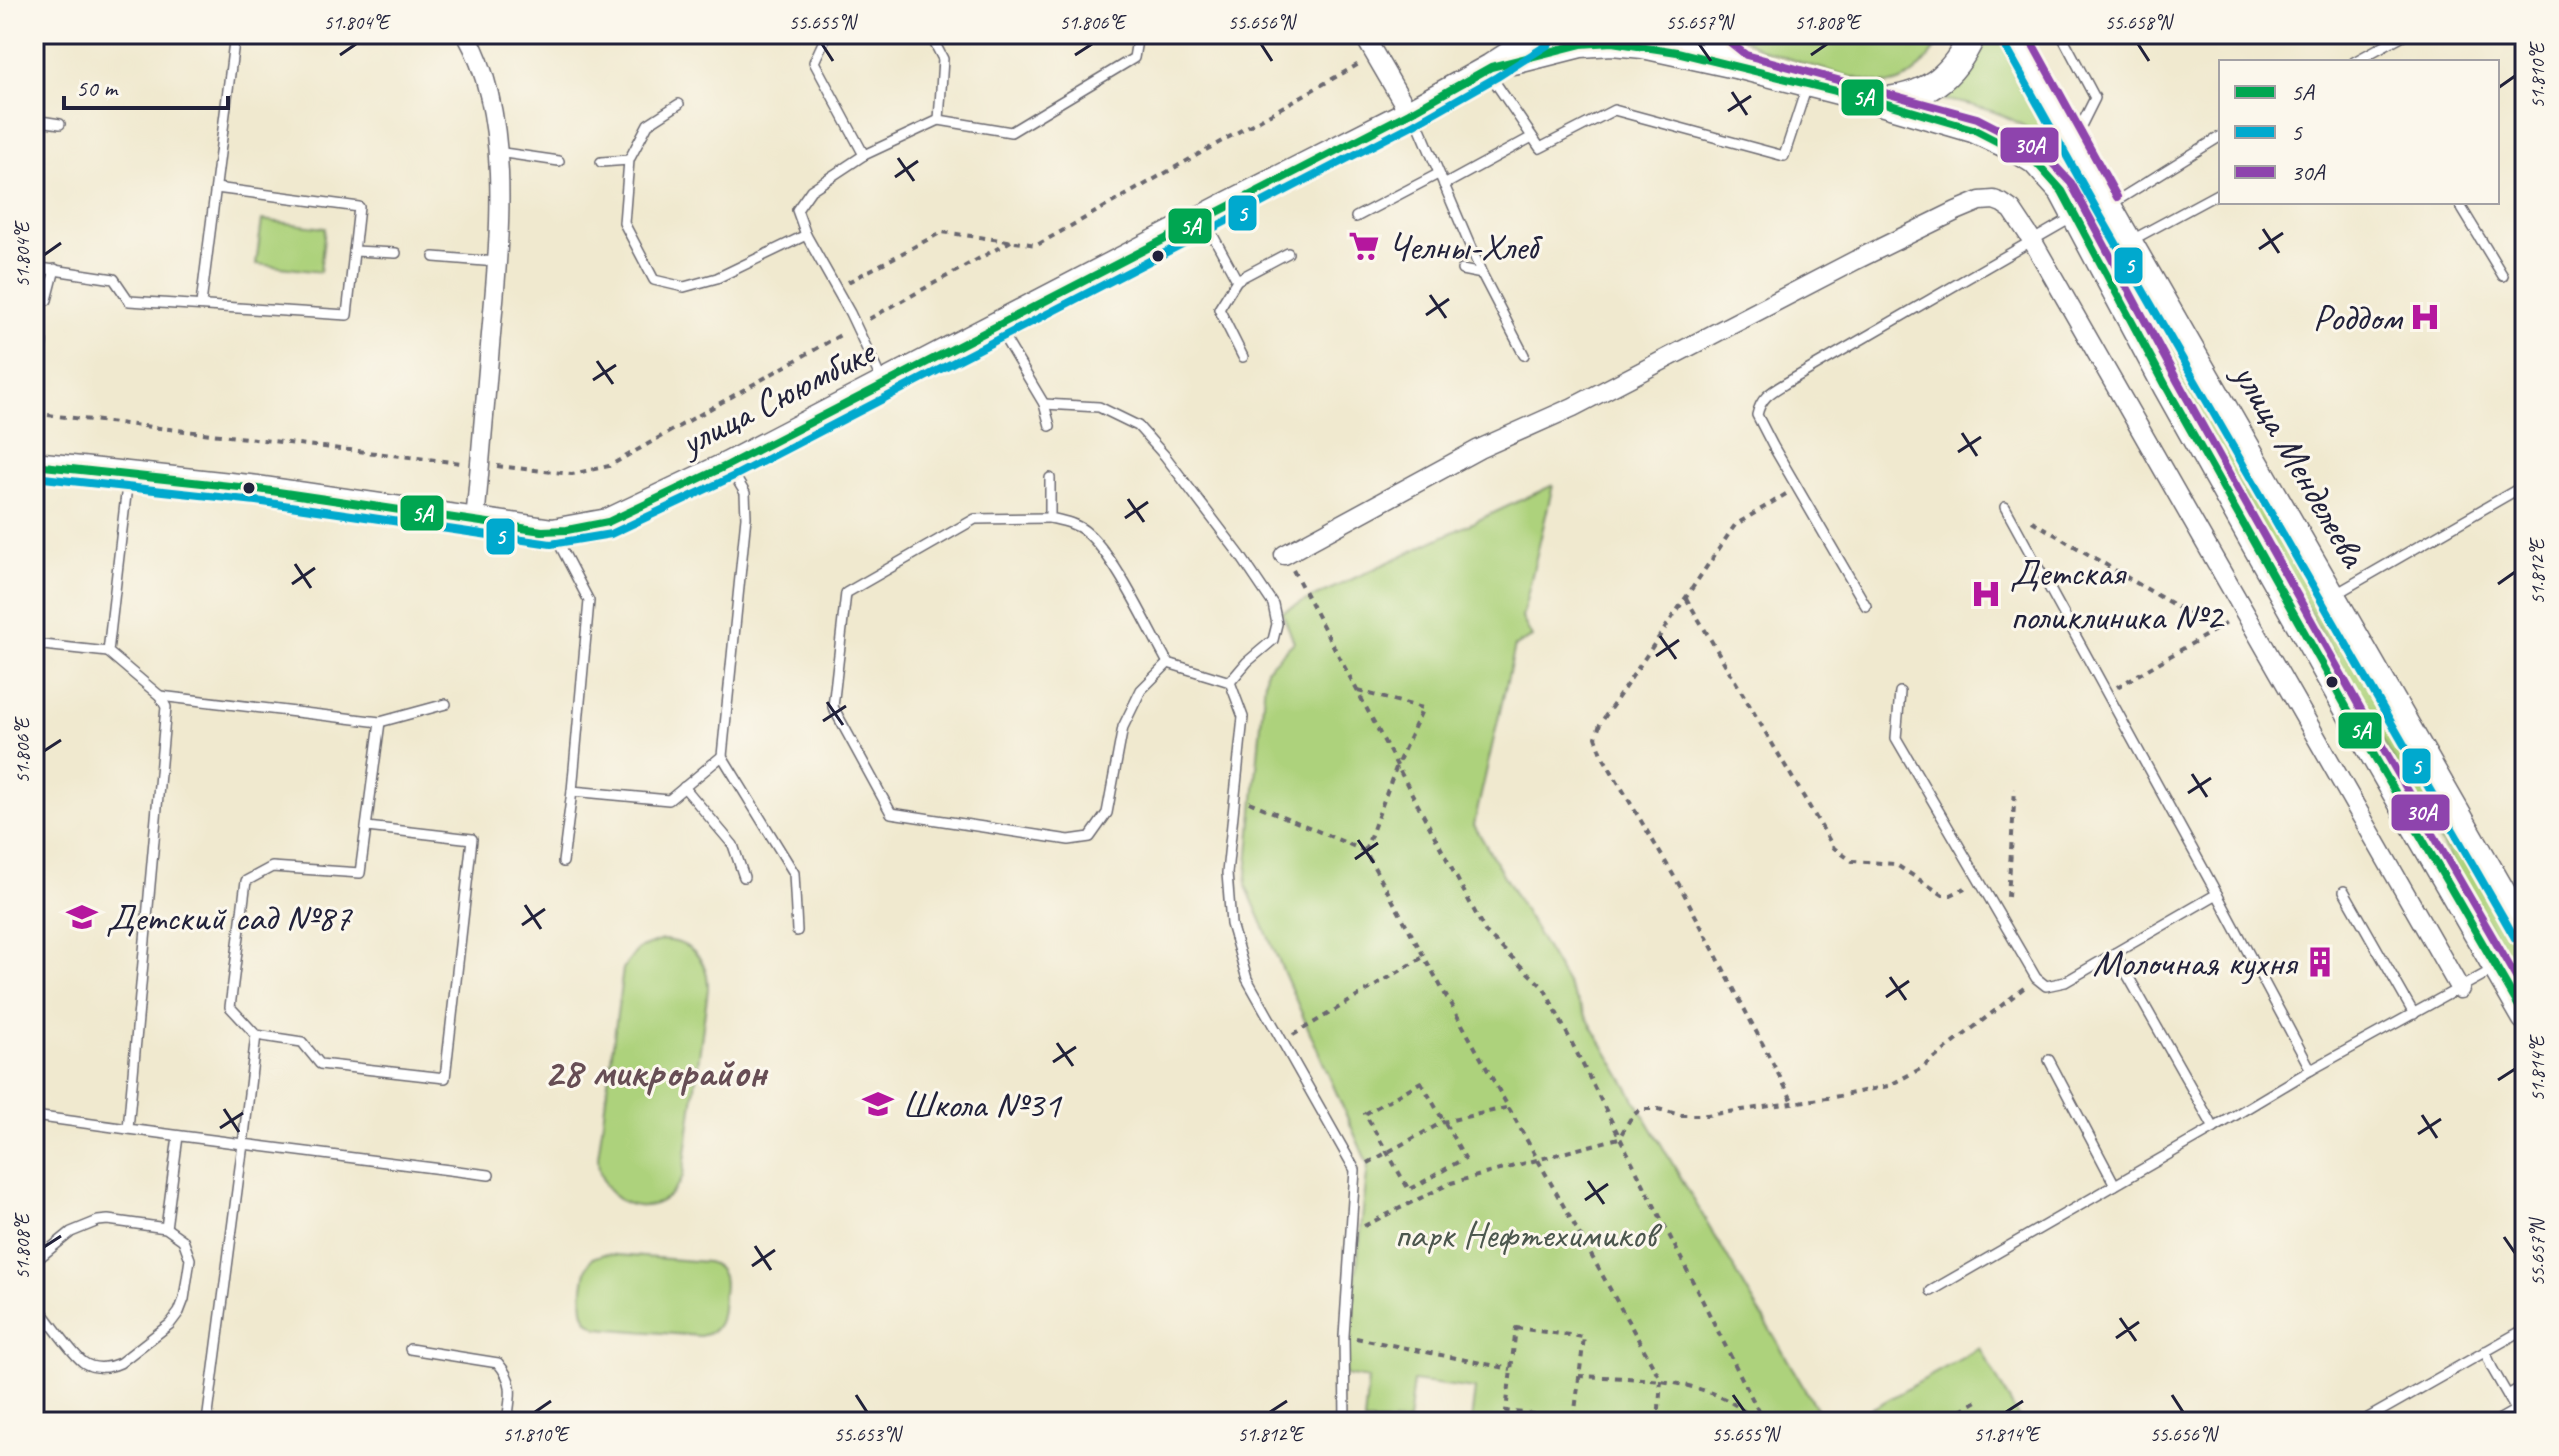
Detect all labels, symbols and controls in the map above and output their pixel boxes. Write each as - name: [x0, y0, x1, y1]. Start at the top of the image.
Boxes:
- text: 51.804°E: [323, 10, 391, 35]
- text: 55.655°N: [789, 10, 858, 35]
- text: 51.806°E: [1059, 10, 1127, 35]
- text: 55.656°N: [1228, 10, 1297, 35]
- text: 55.657°N: [1666, 10, 1735, 35]
- text: 51.808°E: [1794, 10, 1862, 35]
- text: 55.658°N: [2105, 10, 2174, 35]
- text: 51.810°E: [2525, 41, 2550, 109]
- scale bar: [64, 60, 228, 110]
- legend: [2219, 60, 2499, 204]
- text: 50 m: [76, 73, 119, 103]
- text: 5А: [2291, 77, 2315, 107]
- line badge: 5А: [1840, 78, 1885, 117]
- text: 5А: [1853, 84, 1875, 112]
- text: 5: [2291, 117, 2303, 147]
- line badge: 30А: [1999, 126, 2060, 164]
- text: 30А: [2013, 132, 2046, 160]
- text: 30А: [2291, 157, 2326, 187]
- line badge: 5: [1227, 194, 1258, 232]
- text: 5: [1237, 200, 1249, 228]
- line badge: 5А: [1167, 207, 1213, 245]
- text: 5А: [1180, 213, 1202, 241]
- text: 51.804°E: [10, 220, 35, 288]
- place label: Челны-Хлеб: [1388, 223, 1544, 270]
- supermarket icon: Челны-Хлеб: [1347, 229, 1381, 263]
- line badge: 5: [2113, 246, 2144, 285]
- unlabelled marker: [1150, 248, 1166, 264]
- text: 5: [2124, 252, 2136, 280]
- place label: Роддом: [2313, 294, 2403, 341]
- hospital icon: Роддом: [2408, 300, 2442, 334]
- street label: улица Сююмбике: [671, 327, 884, 467]
- street label: улица Менделеева: [2222, 354, 2378, 577]
- unlabelled marker: [241, 480, 257, 496]
- line badge: 5А: [399, 494, 445, 532]
- text: 5А: [412, 500, 434, 528]
- line badge: 5: [485, 517, 516, 556]
- text: 5: [495, 523, 507, 551]
- text: 51.812°E: [2525, 537, 2550, 605]
- place label: Детская поликлиника №2: [2010, 549, 2225, 640]
- hospital icon: Детская поликлиника №2: [1969, 577, 2003, 611]
- unlabelled marker: [2324, 674, 2340, 690]
- line badge: 5А: [2337, 711, 2383, 750]
- text: 51.806°E: [10, 716, 35, 784]
- text: 5А: [2350, 717, 2372, 745]
- line badge: 5: [2401, 747, 2432, 785]
- text: 5: [2411, 753, 2423, 781]
- line badge: 30А: [2390, 793, 2451, 832]
- text: 30А: [2405, 799, 2438, 827]
- place label: Детский сад №87: [106, 894, 353, 941]
- school or university icon: Детский сад №87: [65, 900, 99, 934]
- place label: Молочная кухня: [2093, 939, 2299, 986]
- building icon: Молочная кухня: [2303, 945, 2337, 979]
- text: 51.814°E: [2525, 1034, 2550, 1102]
- district label: 28 микрорайон: [544, 1046, 769, 1099]
- place label: Школа №31: [902, 1081, 1063, 1128]
- school or university icon: Школа №31: [861, 1087, 895, 1121]
- park label: парк Нефтехимиков: [1394, 1211, 1663, 1258]
- text: 51.808°E: [10, 1212, 35, 1280]
- text: 55.657°N: [2525, 1217, 2550, 1286]
- text: 51.810°E: [502, 1422, 570, 1447]
- text: 55.653°N: [834, 1422, 903, 1447]
- text: 51.812°E: [1237, 1422, 1305, 1447]
- text: 55.655°N: [1712, 1422, 1781, 1447]
- text: 51.814°E: [1973, 1422, 2041, 1447]
- text: 55.656°N: [2150, 1422, 2219, 1447]

